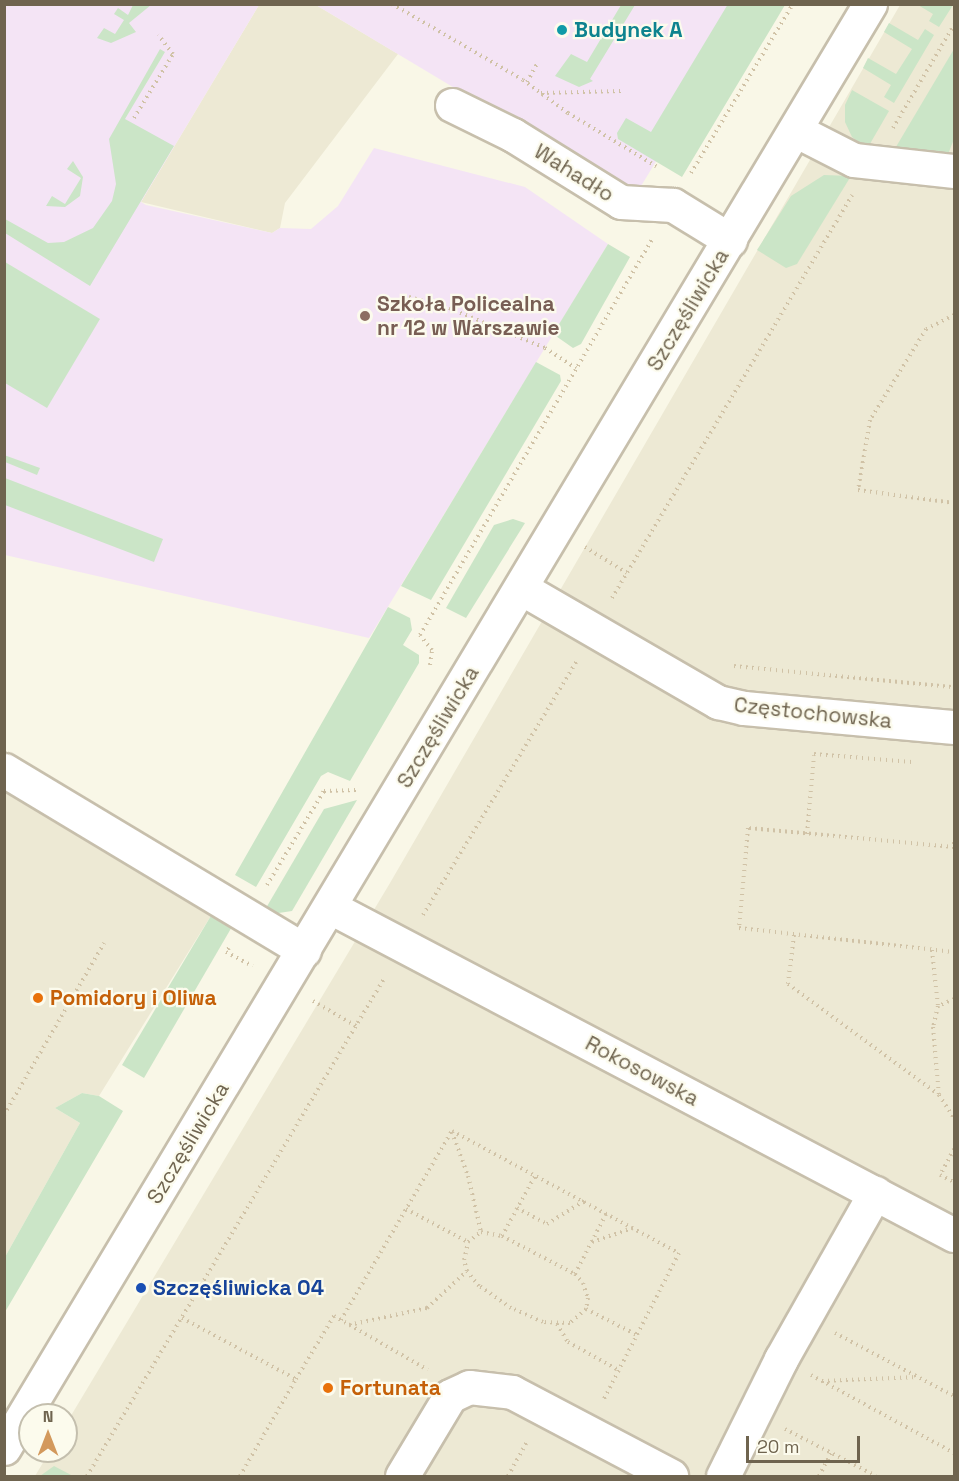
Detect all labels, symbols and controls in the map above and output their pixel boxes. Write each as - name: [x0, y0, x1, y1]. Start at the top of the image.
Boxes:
- place label: Budynek A: [574, 17, 683, 43]
- marker: Budynek A: [555, 23, 569, 37]
- street label: Wahadło: [530, 139, 618, 207]
- street label: Szczęśliwicka: [642, 245, 734, 375]
- place label: Szkoła Policealna nr 12 w Warszawie: [377, 291, 560, 341]
- marker: Szkoła Policealna nr 12 w Warszawie: [358, 309, 372, 323]
- street label: Szczęśliwicka: [392, 662, 484, 792]
- street label: Częstochowska: [733, 692, 893, 734]
- place label: Pomidory i Oliwa: [50, 985, 217, 1011]
- marker: Pomidory i Oliwa: [31, 991, 45, 1005]
- street label: Rokosowska: [581, 1031, 703, 1111]
- street label: Szczęśliwicka: [142, 1078, 234, 1208]
- place label: Szczęśliwicka 04: [153, 1275, 324, 1301]
- marker: Szczęśliwicka 04: [134, 1281, 148, 1295]
- place label: Fortunata: [340, 1375, 441, 1401]
- marker: Fortunata: [321, 1381, 335, 1395]
- north arrow: [18, 1403, 78, 1463]
- text: N: [43, 1406, 53, 1427]
- scale bar: [749, 1424, 863, 1462]
- text: 20 m: [757, 1435, 800, 1458]

